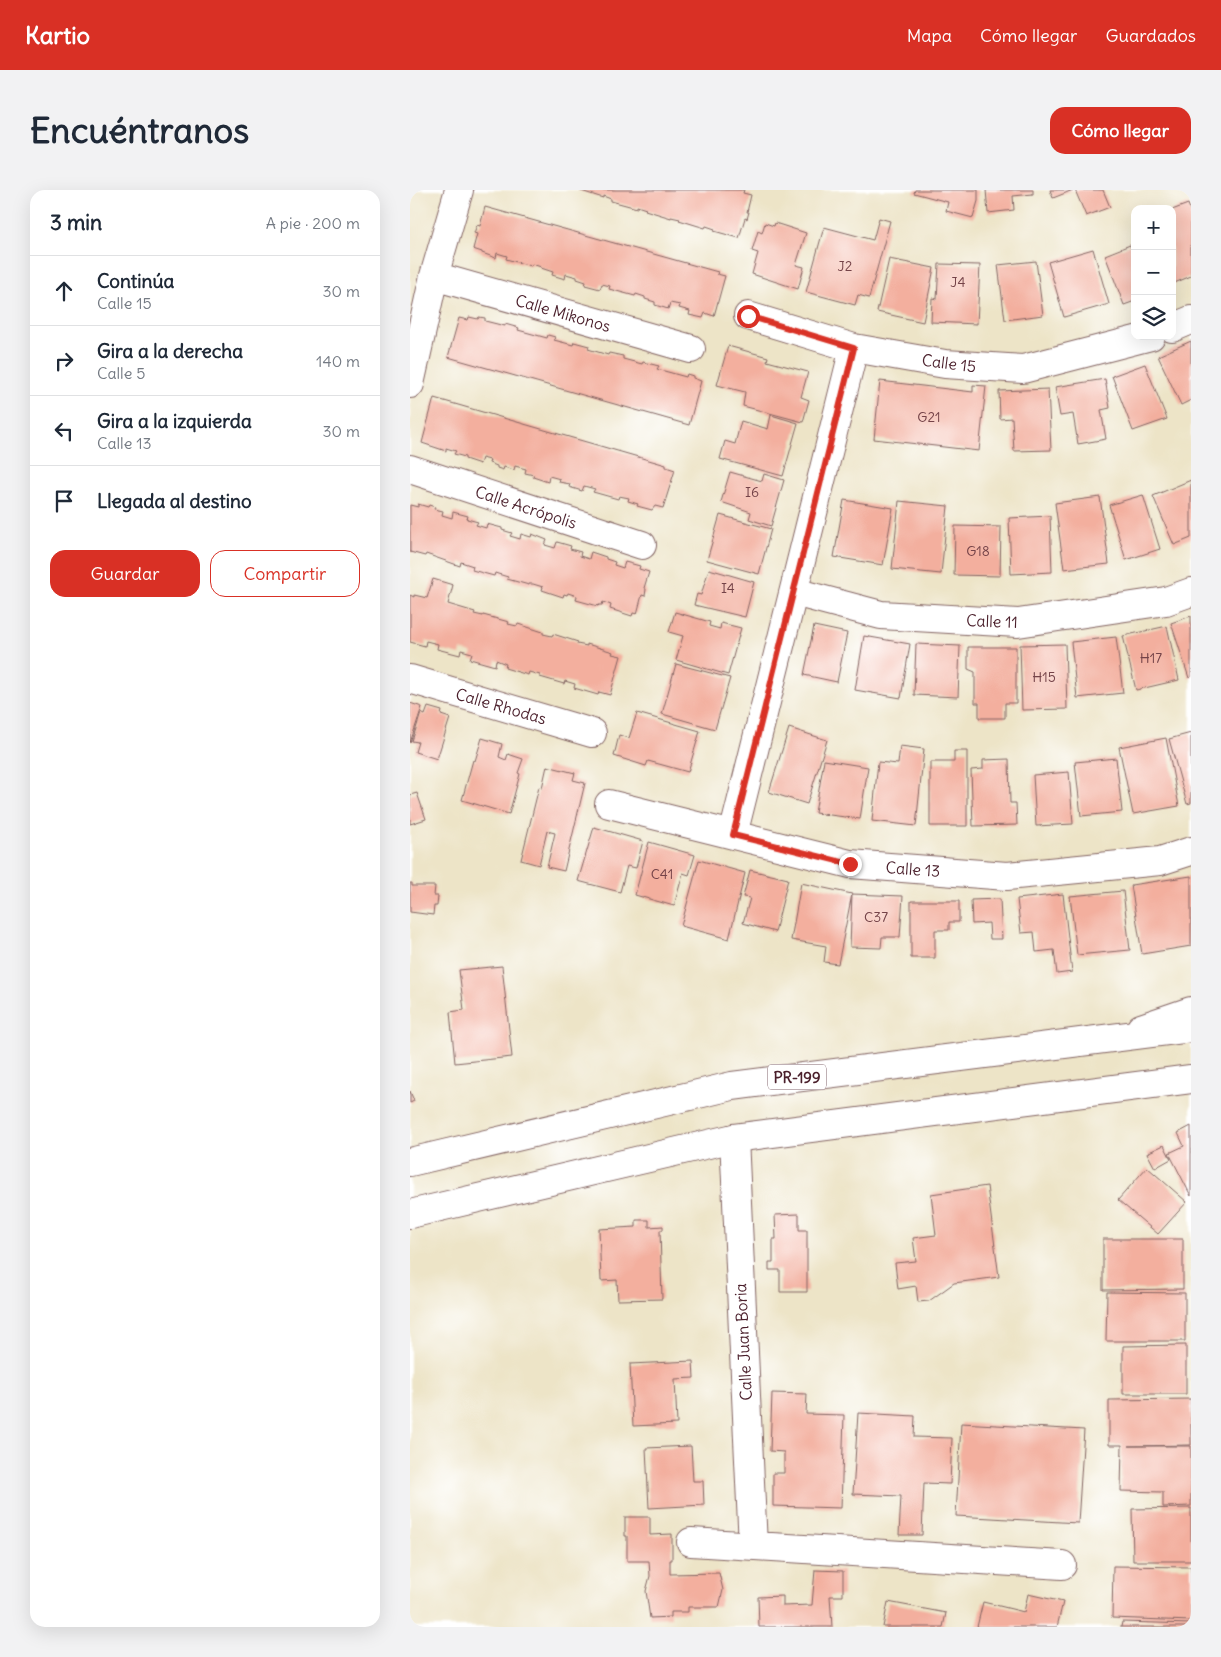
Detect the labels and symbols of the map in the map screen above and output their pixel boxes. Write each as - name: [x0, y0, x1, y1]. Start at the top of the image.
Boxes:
- house number: J2: [838, 257, 853, 275]
- house number: J4: [950, 273, 966, 291]
- street label: Calle Mikonos: [513, 290, 613, 336]
- route start: [737, 305, 760, 328]
- street label: Calle 15: [921, 350, 977, 376]
- house number: G21: [917, 408, 941, 426]
- street label: Calle Acrópolis: [473, 481, 579, 533]
- house number: I6: [745, 483, 759, 501]
- house number: G18: [966, 542, 990, 560]
- house number: I4: [721, 579, 735, 597]
- street label: Calle 11: [966, 610, 1018, 632]
- house number: H17: [1140, 649, 1162, 667]
- house number: H15: [1032, 668, 1056, 686]
- street label: Calle Rhodas: [453, 684, 549, 728]
- route end: [839, 853, 862, 876]
- street label: Calle 13: [885, 857, 941, 881]
- house number: C41: [651, 865, 673, 883]
- house number: C37: [864, 908, 888, 926]
- road number: PR-199: [768, 1064, 826, 1090]
- street label: Calle Juan Boria: [730, 1283, 756, 1401]

